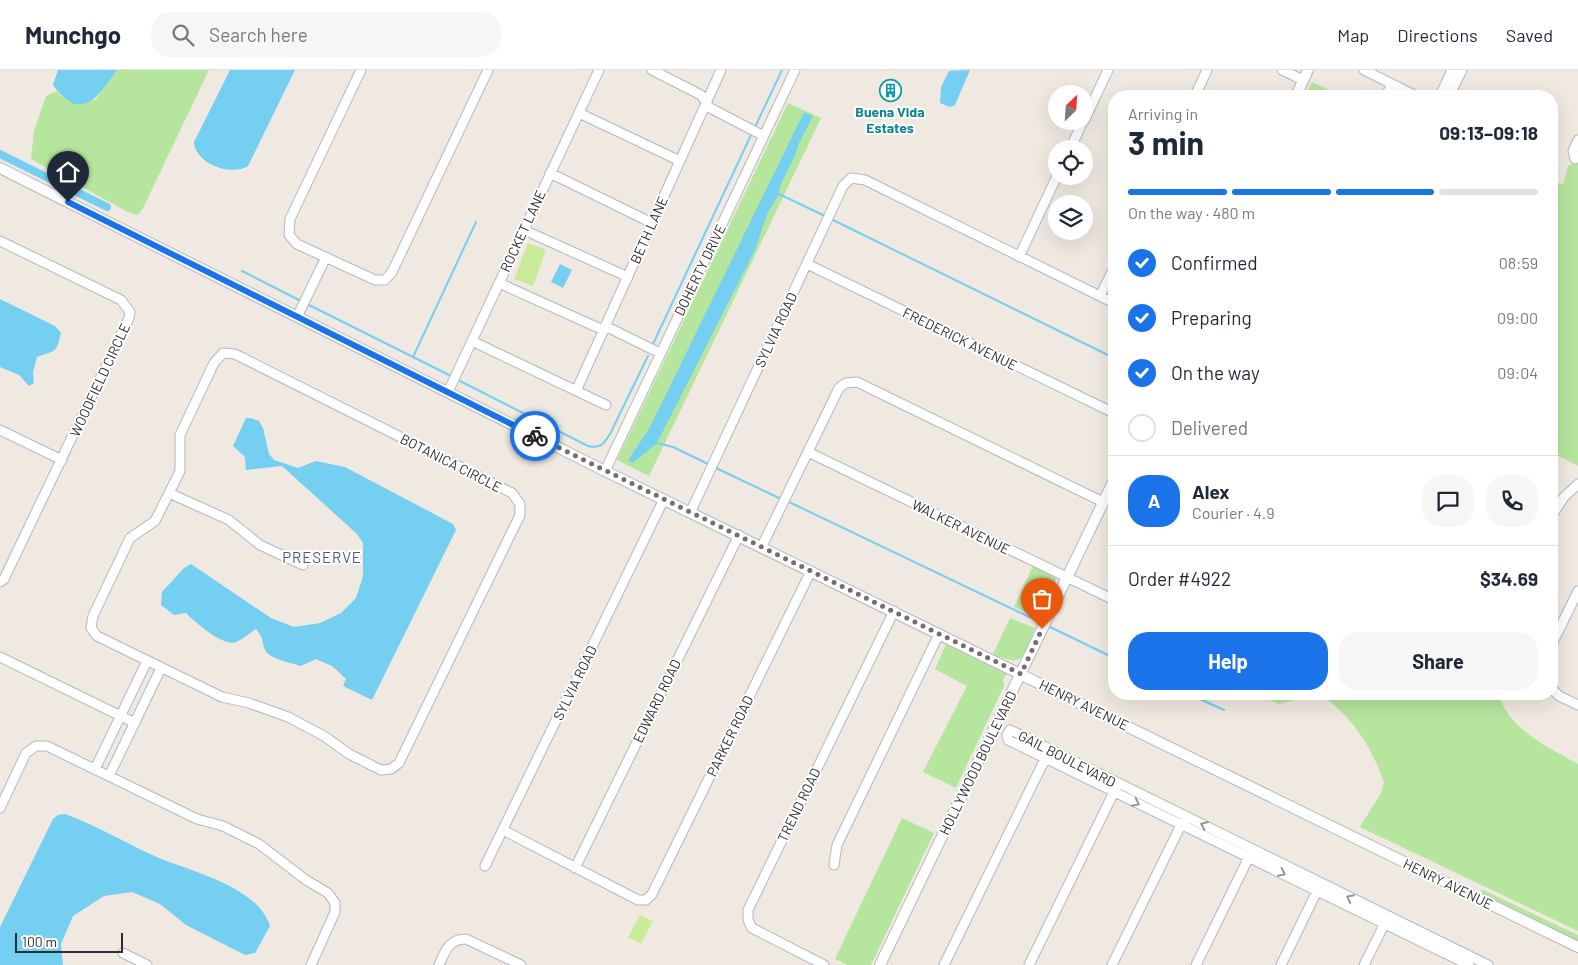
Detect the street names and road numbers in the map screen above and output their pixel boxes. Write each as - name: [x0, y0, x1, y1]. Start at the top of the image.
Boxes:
- street label: ROCKET LANE: [496, 187, 549, 274]
- street label: BETH LANE: [626, 193, 671, 266]
- street label: DOHERTY DRIVE: [670, 221, 729, 318]
- street label: SYLVIA ROAD: [751, 289, 800, 370]
- street label: FREDERICK AVENUE: [900, 303, 1020, 374]
- street label: WOODFIELD CIRCLE: [66, 320, 133, 439]
- street label: BOTANICA CIRCLE: [398, 430, 505, 495]
- street label: WALKER AVENUE: [909, 495, 1013, 558]
- street label: SYLVIA ROAD: [549, 643, 600, 723]
- street label: EDWARD ROAD: [629, 656, 684, 745]
- street label: HENRY AVENUE: [1037, 676, 1132, 734]
- street label: HOLLYWOOD BOULEVARD: [935, 688, 1020, 838]
- street label: PARKER ROAD: [703, 693, 756, 779]
- street label: GAIL BOULEVARD: [1016, 727, 1119, 790]
- street label: TREND ROAD: [773, 765, 824, 845]
- street label: HENRY AVENUE: [1401, 855, 1496, 913]

